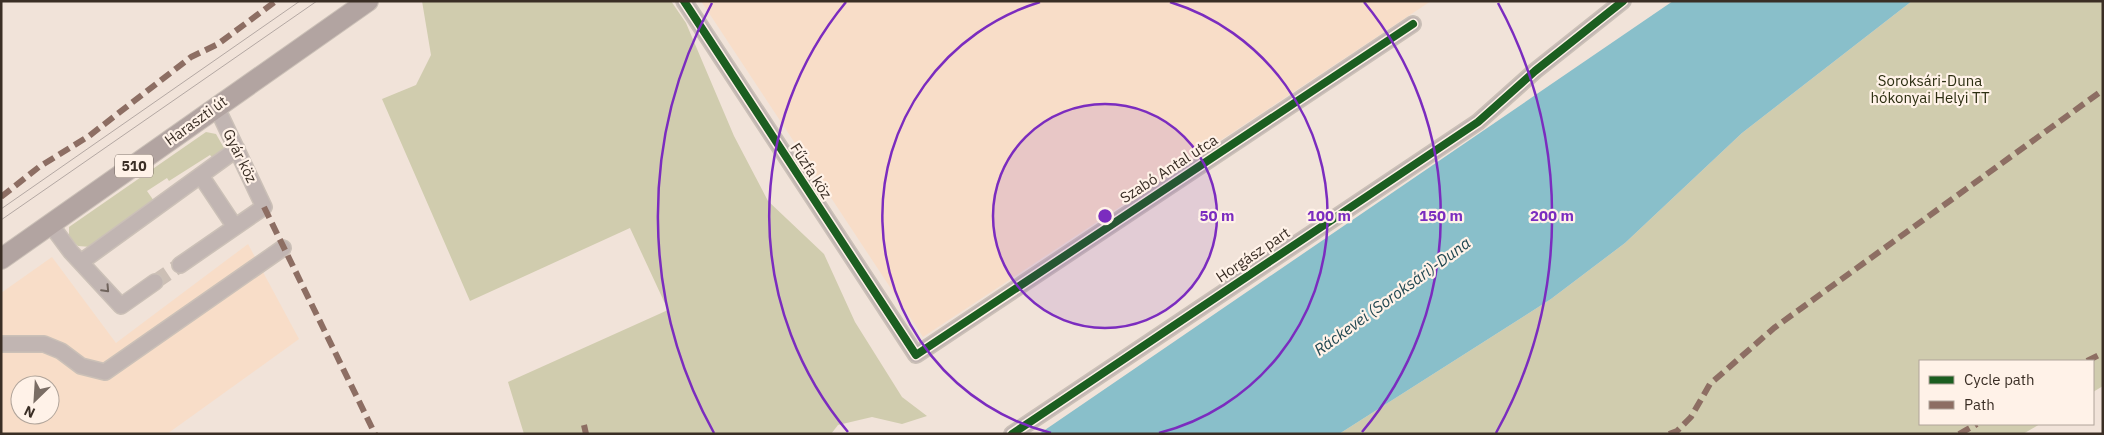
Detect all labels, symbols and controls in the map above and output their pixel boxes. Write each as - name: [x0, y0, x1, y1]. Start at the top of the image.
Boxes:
- park label: Soroksári-Duna hókonyai Helyi TT: [1871, 71, 1990, 107]
- street label: Haraszti út: [161, 92, 231, 150]
- street label: Gyár köz: [219, 126, 262, 186]
- street label: Szabó Antal utca: [1116, 130, 1221, 207]
- street label: Fűzfa köz: [786, 139, 837, 202]
- road number: 510: [115, 154, 153, 178]
- text: 50 m: [1200, 206, 1234, 225]
- text: 100 m: [1307, 206, 1351, 225]
- text: 150 m: [1419, 206, 1463, 225]
- text: 200 m: [1530, 206, 1574, 225]
- centre of rings: [1096, 207, 1114, 225]
- street label: Horgász part: [1212, 223, 1293, 286]
- water label: Ráckevei (Soroksári)-Duna: [1310, 232, 1474, 360]
- one-way arrow: [100, 283, 109, 292]
- legend: [1919, 360, 2094, 425]
- text: Cycle path: [1964, 370, 2035, 389]
- north arrow: [10, 375, 60, 425]
- text: Path: [1964, 395, 1995, 414]
- text: N: [21, 401, 38, 422]

